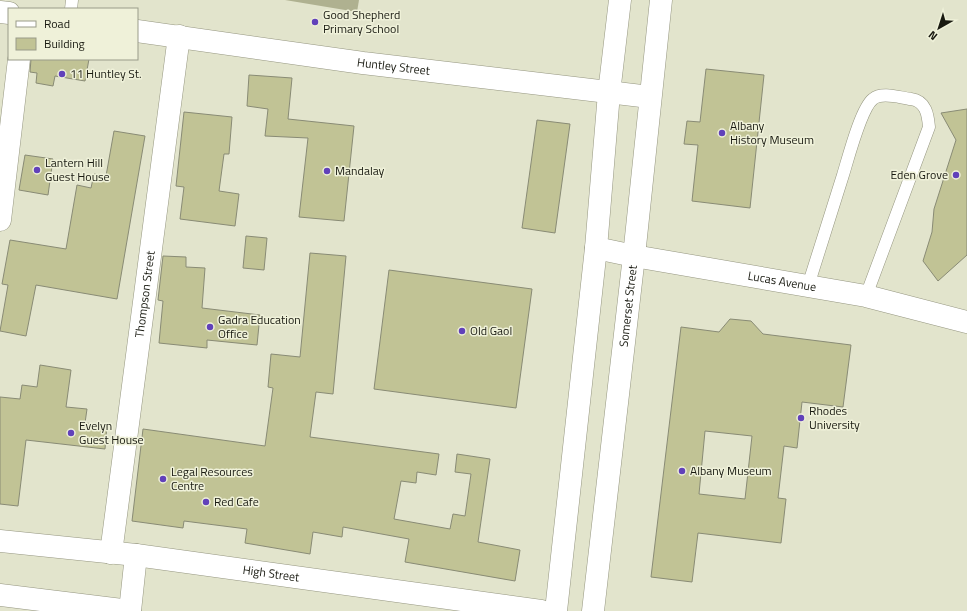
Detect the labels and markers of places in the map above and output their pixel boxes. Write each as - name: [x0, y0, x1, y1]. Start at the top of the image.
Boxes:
- place label: Good Shepherd Primary School: [323, 5, 400, 38]
- marker: Good Shepherd Primary School: [310, 17, 320, 27]
- place label: 11 Huntley St.: [70, 64, 142, 83]
- marker: 11 Huntley St.: [57, 69, 67, 79]
- place label: Albany History Museum: [730, 116, 814, 149]
- marker: Albany History Museum: [717, 128, 727, 138]
- place label: Lantern Hill Guest House: [45, 153, 110, 186]
- place label: Mandalay: [335, 161, 385, 180]
- marker: Lantern Hill Guest House: [32, 165, 42, 175]
- place label: Eden Grove: [891, 165, 948, 184]
- marker: Mandalay: [322, 166, 332, 176]
- marker: Eden Grove: [951, 170, 961, 180]
- place label: Gadra Education Office: [218, 310, 301, 343]
- place label: Old Gaol: [470, 321, 512, 340]
- marker: Gadra Education Office: [205, 322, 215, 332]
- marker: Old Gaol: [457, 326, 467, 336]
- place label: Rhodes University: [809, 401, 860, 434]
- marker: Rhodes University: [796, 413, 806, 423]
- place label: Evelyn Guest House: [79, 416, 144, 449]
- marker: Evelyn Guest House: [66, 428, 76, 438]
- place label: Albany Museum: [690, 461, 772, 480]
- place label: Legal Resources Centre: [171, 462, 253, 495]
- marker: Albany Museum: [677, 466, 687, 476]
- marker: Legal Resources Centre: [158, 474, 168, 484]
- place label: Red Cafe: [214, 492, 259, 511]
- marker: Red Cafe: [201, 497, 211, 507]

